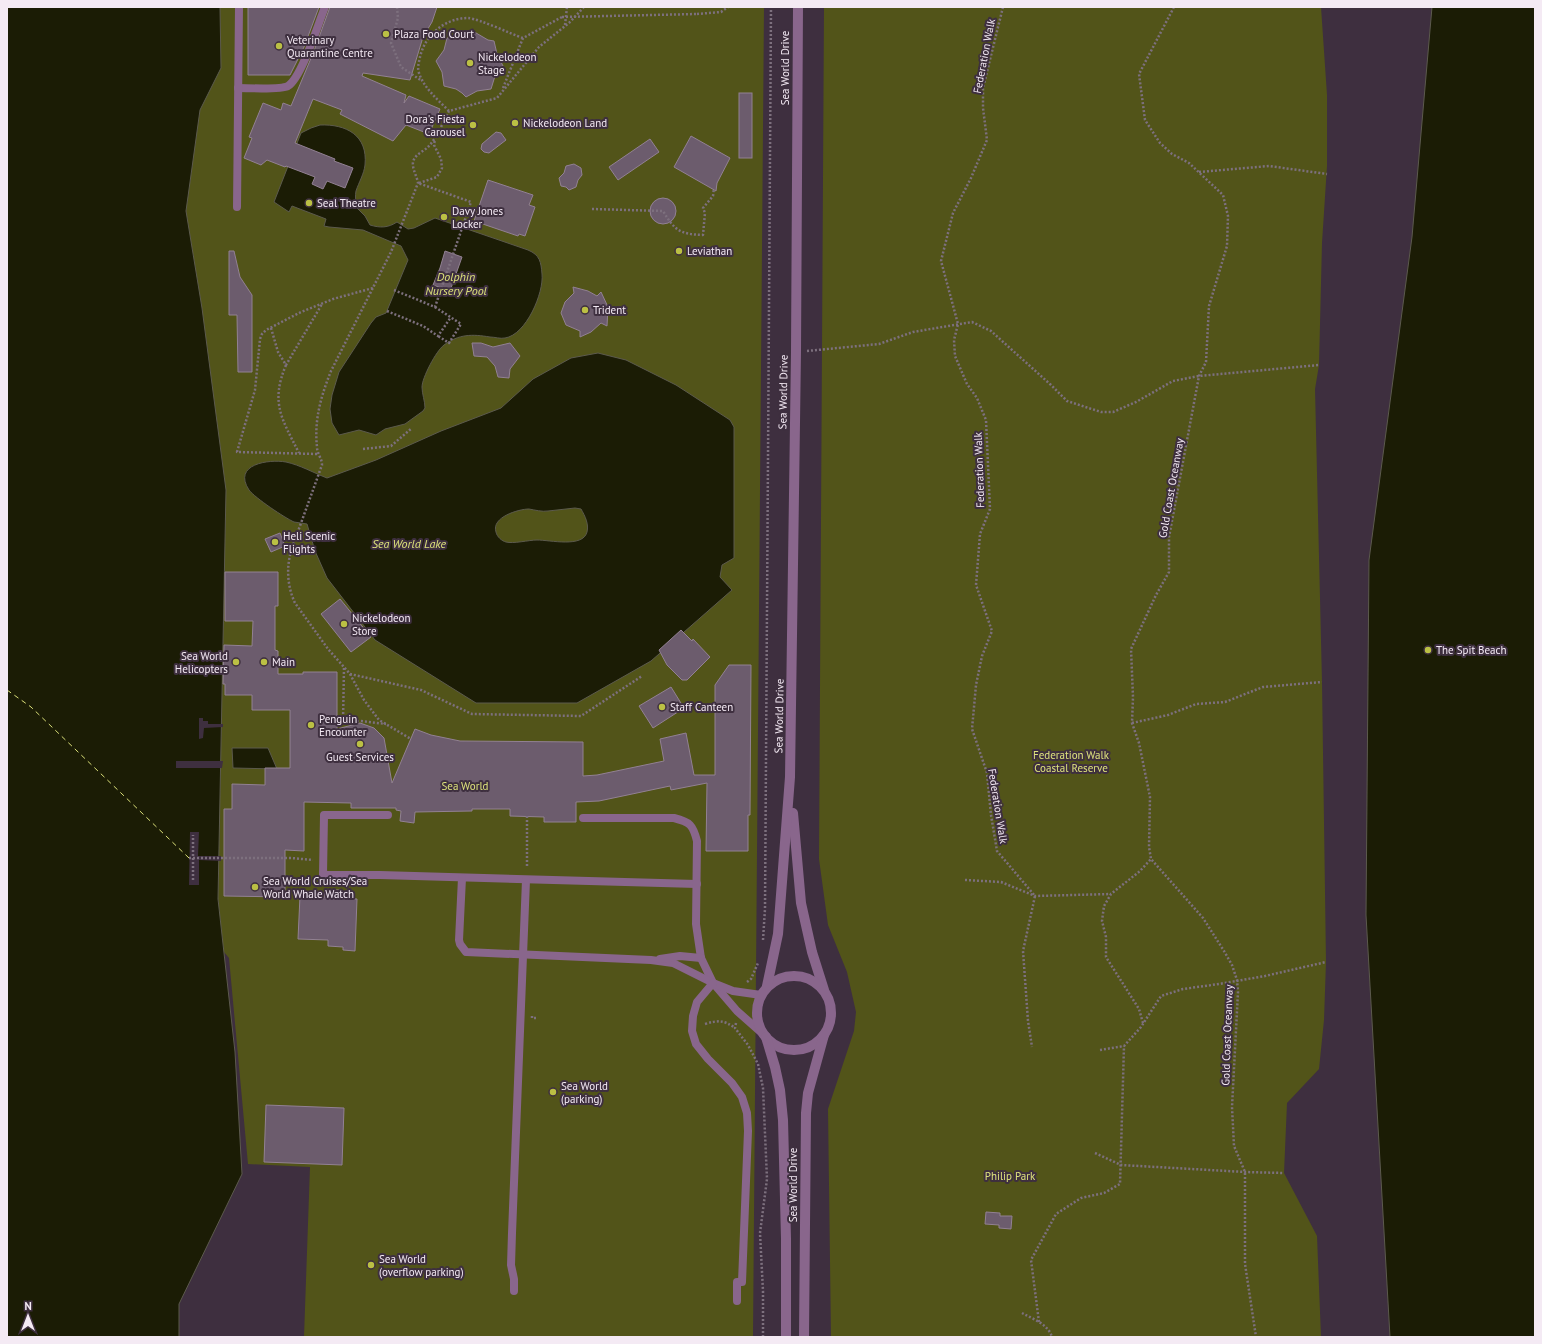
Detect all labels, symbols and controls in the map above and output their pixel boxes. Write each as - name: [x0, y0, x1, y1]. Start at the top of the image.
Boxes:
- street label: Federation Walk: [970, 17, 998, 95]
- place label: Plaza Food Court: [394, 27, 474, 41]
- marker: Plaza Food Court: [381, 29, 391, 39]
- street label: Sea World Drive: [778, 30, 792, 105]
- place label: Veterinary Quarantine Centre: [286, 33, 373, 60]
- marker: Veterinary Quarantine Centre: [274, 41, 284, 51]
- place label: Nickelodeon Stage: [478, 50, 536, 77]
- marker: Nickelodeon Stage: [465, 58, 475, 68]
- place label: Dora's Fiesta Carousel: [405, 112, 466, 139]
- place label: Nickelodeon Land: [523, 116, 607, 130]
- marker: Nickelodeon Land: [510, 118, 520, 128]
- marker: Dora's Fiesta Carousel: [468, 120, 478, 130]
- place label: Seal Theatre: [317, 196, 376, 210]
- marker: Seal Theatre: [304, 198, 314, 208]
- place label: Davy Jones Locker: [452, 204, 503, 231]
- marker: Davy Jones Locker: [439, 212, 449, 222]
- place label: Leviathan: [687, 244, 732, 258]
- marker: Leviathan: [674, 246, 684, 256]
- water label: Dolphin Nursery Pool: [425, 269, 488, 298]
- place label: Trident: [593, 303, 626, 317]
- marker: Trident: [580, 305, 590, 315]
- street label: Sea World Drive: [775, 354, 791, 429]
- street label: Federation Walk: [971, 431, 987, 508]
- street label: Gold Coast Oceanway: [1155, 436, 1187, 539]
- place label: Heli Scenic Flights: [283, 529, 335, 556]
- water label: Sea World Lake: [372, 536, 446, 551]
- marker: Heli Scenic Flights: [270, 537, 280, 547]
- place label: Nickelodeon Store: [352, 611, 410, 638]
- marker: Nickelodeon Store: [339, 619, 349, 629]
- place label: The Spit Beach: [1436, 643, 1507, 657]
- marker: The Spit Beach: [1423, 645, 1433, 655]
- place label: Sea World Helicopters: [175, 649, 228, 676]
- place label: Main: [272, 655, 295, 669]
- marker: Sea World Helicopters: [231, 657, 241, 667]
- marker: Main: [259, 657, 269, 667]
- street label: Sea World Drive: [771, 678, 787, 753]
- place label: Staff Canteen: [670, 700, 733, 714]
- marker: Staff Canteen: [657, 702, 667, 712]
- place label: Penguin Encounter: [319, 712, 367, 739]
- marker: Penguin Encounter: [306, 720, 316, 730]
- marker: Guest Services: [355, 739, 365, 749]
- park label: Federation Walk Coastal Reserve: [1033, 748, 1110, 775]
- place label: Guest Services: [326, 750, 394, 764]
- street label: Federation Walk: [985, 767, 1011, 845]
- park label: Sea World: [441, 779, 489, 793]
- place label: Sea World Cruises/Sea World Whale Watch: [263, 874, 367, 901]
- marker: Sea World Cruises/Sea World Whale Watch: [250, 882, 260, 892]
- street label: Gold Coast Oceanway: [1218, 983, 1236, 1086]
- place label: Sea World (parking): [561, 1079, 608, 1106]
- marker: Sea World (parking): [548, 1087, 558, 1097]
- street label: Sea World Drive: [786, 1147, 800, 1222]
- park label: Philip Park: [985, 1169, 1036, 1183]
- place label: Sea World (overflow parking): [379, 1252, 464, 1279]
- marker: Sea World (overflow parking): [366, 1260, 376, 1270]
- north arrow: [8, 1296, 48, 1336]
- text: N: [24, 1299, 32, 1313]

